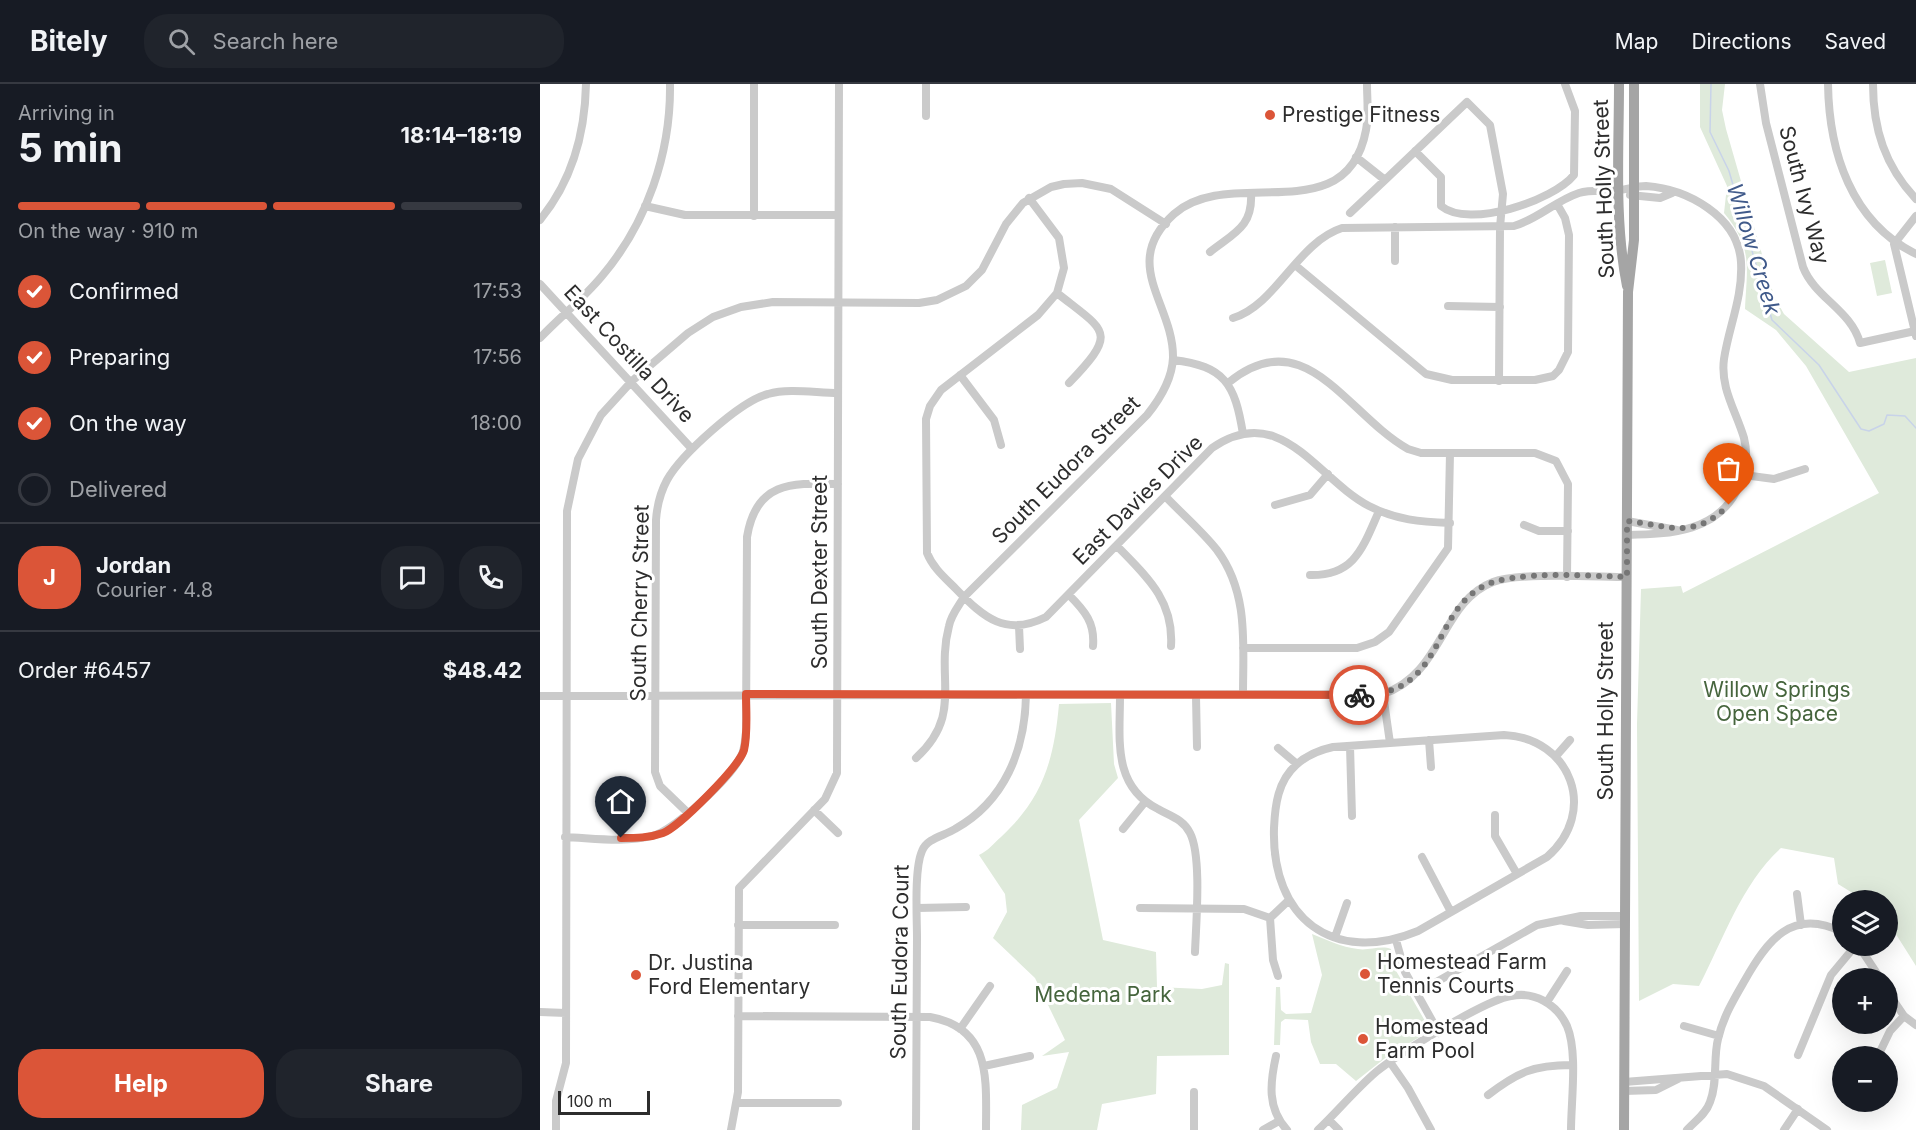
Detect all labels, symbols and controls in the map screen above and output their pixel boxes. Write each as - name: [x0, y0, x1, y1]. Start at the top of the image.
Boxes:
- search box: [144, 14, 564, 68]
- text: Bitely: [30, 24, 108, 58]
- icon: search: [165, 25, 198, 58]
- text: Search here: [213, 28, 338, 54]
- text: Map: [1615, 29, 1658, 54]
- text: Directions: [1691, 29, 1792, 54]
- text: Saved: [1825, 29, 1886, 54]
- street label: South Holly Street: [1588, 99, 1619, 279]
- text: Arriving in: [18, 101, 115, 125]
- place label: Prestige Fitness: [1282, 102, 1440, 127]
- marker: Prestige Fitness: [1263, 108, 1277, 122]
- text: 18:14–18:19: [401, 122, 522, 148]
- street label: South Ivy Way: [1774, 123, 1835, 267]
- text: 5 min: [18, 124, 123, 171]
- water label: Willow Creek: [1722, 180, 1787, 319]
- text: On the way · 910 m: [18, 219, 198, 243]
- icon: check: [18, 275, 51, 308]
- text: Confirmed: [69, 278, 179, 304]
- text: 17:53: [473, 279, 522, 303]
- street label: East Costilla Drive: [559, 280, 700, 428]
- icon: check: [18, 341, 51, 374]
- text: Preparing: [69, 344, 170, 370]
- text: 17:56: [473, 345, 522, 369]
- street label: South Eudora Street: [986, 390, 1145, 549]
- icon: check: [18, 407, 51, 440]
- text: On the way: [69, 410, 187, 436]
- text: 18:00: [470, 411, 522, 435]
- street label: East Davies Drive: [1068, 430, 1208, 570]
- pin: [1703, 443, 1754, 505]
- icon: bag: [1712, 452, 1745, 485]
- street label: South Dexter Street: [807, 475, 832, 669]
- text: Delivered: [69, 476, 167, 502]
- street label: South Cherry Street: [625, 504, 654, 702]
- button: chat: [381, 546, 444, 609]
- button: phone: [459, 546, 522, 609]
- text: Jordan: [96, 552, 171, 578]
- text: J: [43, 564, 56, 590]
- text: Courier · 4.8: [96, 578, 213, 602]
- street label: South Holly Street: [1593, 621, 1618, 801]
- text: Order #6457: [18, 657, 151, 683]
- text: $48.42: [443, 657, 522, 683]
- courier: [1329, 665, 1389, 725]
- park label: Willow Springs Open Space: [1703, 677, 1851, 726]
- icon: bike: [1343, 679, 1376, 712]
- pin: [595, 776, 646, 838]
- icon: home: [604, 785, 637, 818]
- street label: South Eudora Court: [885, 864, 914, 1060]
- map controls: [1832, 890, 1898, 1112]
- button: layers: [1832, 890, 1898, 956]
- place label: Homestead Farm Tennis Courts: [1377, 949, 1547, 998]
- place label: Dr. Justina Ford Elementary: [648, 950, 810, 999]
- marker: Homestead Farm Tennis Courts: [1358, 967, 1372, 981]
- marker: Dr. Justina Ford Elementary: [629, 968, 643, 982]
- button: +: [1832, 968, 1898, 1034]
- park label: Medema Park: [1034, 982, 1172, 1007]
- place label: Homestead Farm Pool: [1375, 1014, 1489, 1063]
- marker: Homestead Farm Pool: [1356, 1032, 1370, 1046]
- button: −: [1832, 1046, 1898, 1112]
- button: Help: [18, 1049, 264, 1118]
- button: Share: [276, 1049, 522, 1118]
- scale bar: [558, 1088, 650, 1116]
- text: 100 m: [567, 1091, 612, 1111]

